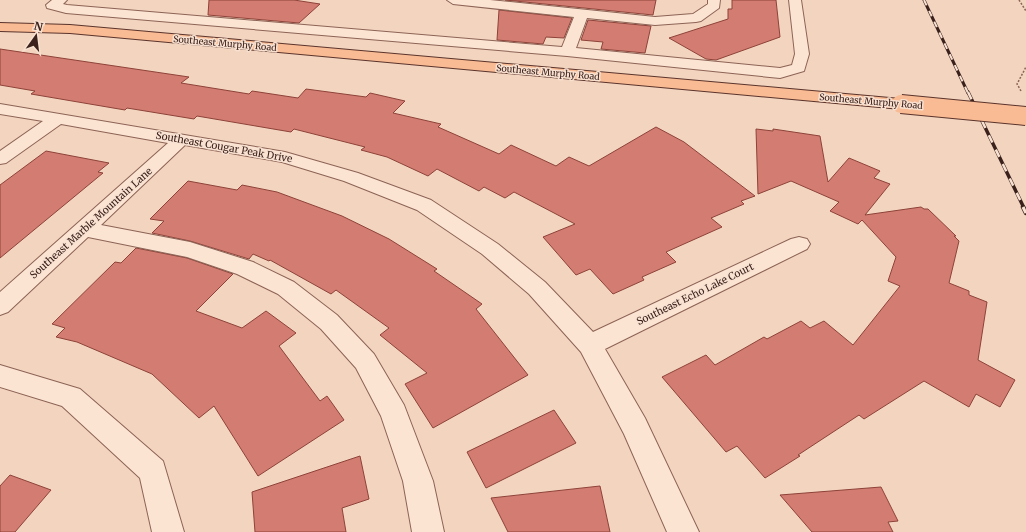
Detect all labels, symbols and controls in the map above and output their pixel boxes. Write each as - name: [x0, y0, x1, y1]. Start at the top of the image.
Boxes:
- north arrow: [16, 16, 56, 56]
- text: N: [33, 18, 45, 34]
- street label: Southeast Murphy Road: [173, 33, 278, 53]
- street label: Southeast Murphy Road: [496, 62, 601, 82]
- street label: Southeast Murphy Road: [819, 91, 924, 111]
- street label: Southeast Cougar Peak Drive: [155, 129, 293, 165]
- street label: Southeast Marble Mountain Lane: [27, 165, 155, 281]
- street label: Southeast Echo Lake Court: [634, 260, 756, 328]

